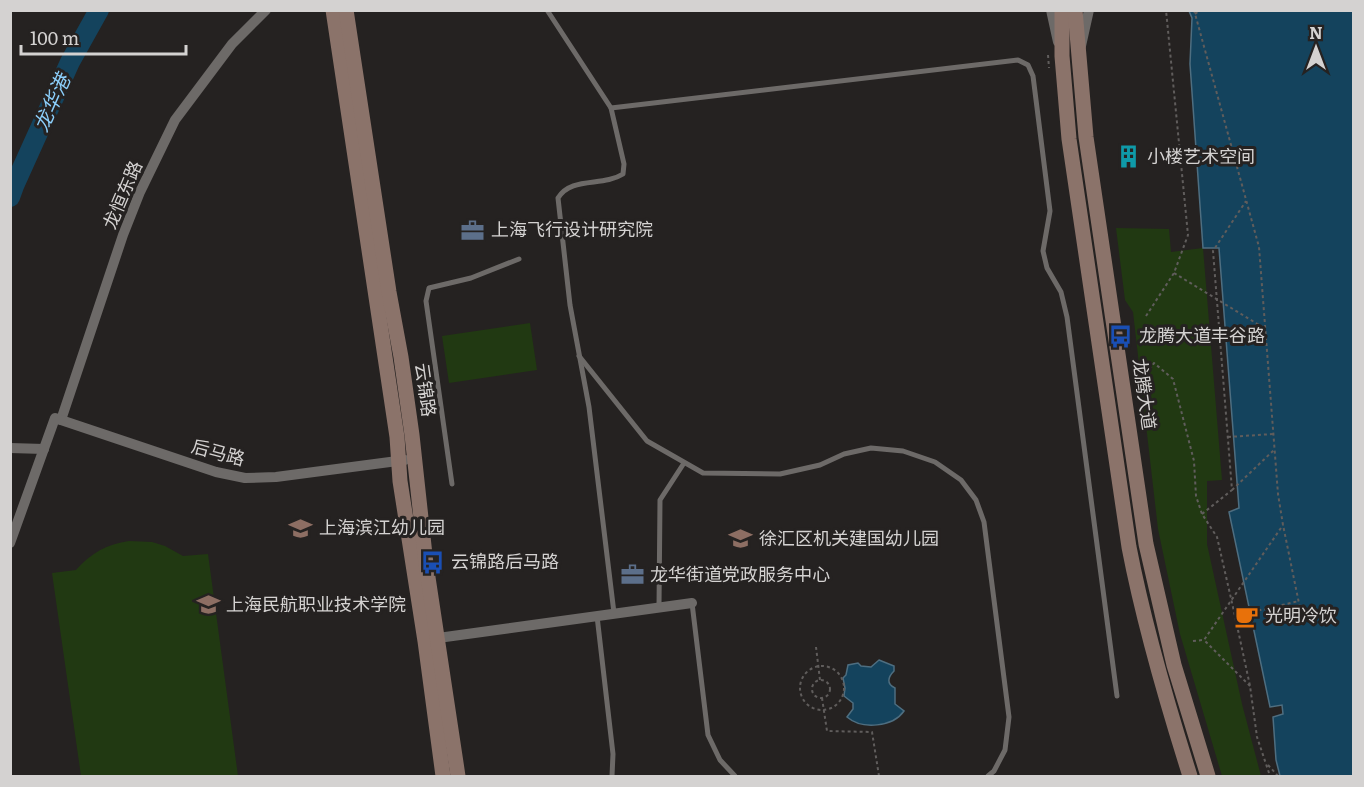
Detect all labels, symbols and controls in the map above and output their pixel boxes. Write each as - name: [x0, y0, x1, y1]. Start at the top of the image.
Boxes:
- scale bar: [21, 18, 186, 56]
- north arrow: [1286, 18, 1346, 78]
- text: N: [1309, 20, 1323, 44]
- text: 100 m: [30, 24, 79, 51]
- water label: 龙华港: [24, 66, 77, 136]
- place label: 小楼艺术空间: [1147, 142, 1255, 169]
- building icon: 小楼艺术空间: [1116, 144, 1142, 170]
- street label: 龙恒东路: [95, 156, 148, 233]
- place label: 上海飞行设计研究院: [491, 215, 653, 242]
- office icon: 上海飞行设计研究院: [460, 217, 486, 243]
- place label: 龙腾大道丰谷路: [1139, 321, 1265, 348]
- bus stop icon: 龙腾大道丰谷路: [1108, 323, 1134, 349]
- street label: 龙腾大道: [1127, 356, 1164, 431]
- street label: 云锦路: [409, 361, 444, 418]
- street label: 后马路: [189, 432, 248, 472]
- place label: 上海滨江幼儿园: [319, 513, 445, 540]
- school or university icon: 上海滨江幼儿园: [288, 515, 314, 541]
- place label: 徐汇区机关建国幼儿园: [759, 524, 939, 551]
- school or university icon: 徐汇区机关建国幼儿园: [728, 526, 754, 552]
- place label: 云锦路后马路: [451, 547, 559, 574]
- bus stop icon: 云锦路后马路: [420, 549, 446, 575]
- place label: 龙华街道党政服务中心: [650, 560, 830, 587]
- office icon: 龙华街道党政服务中心: [619, 562, 645, 588]
- place label: 上海民航职业技术学院: [226, 590, 406, 617]
- school or university icon: 上海民航职业技术学院: [195, 592, 221, 618]
- place label: 光明冷饮: [1265, 601, 1337, 628]
- cafe icon: 光明冷饮: [1234, 603, 1260, 629]

